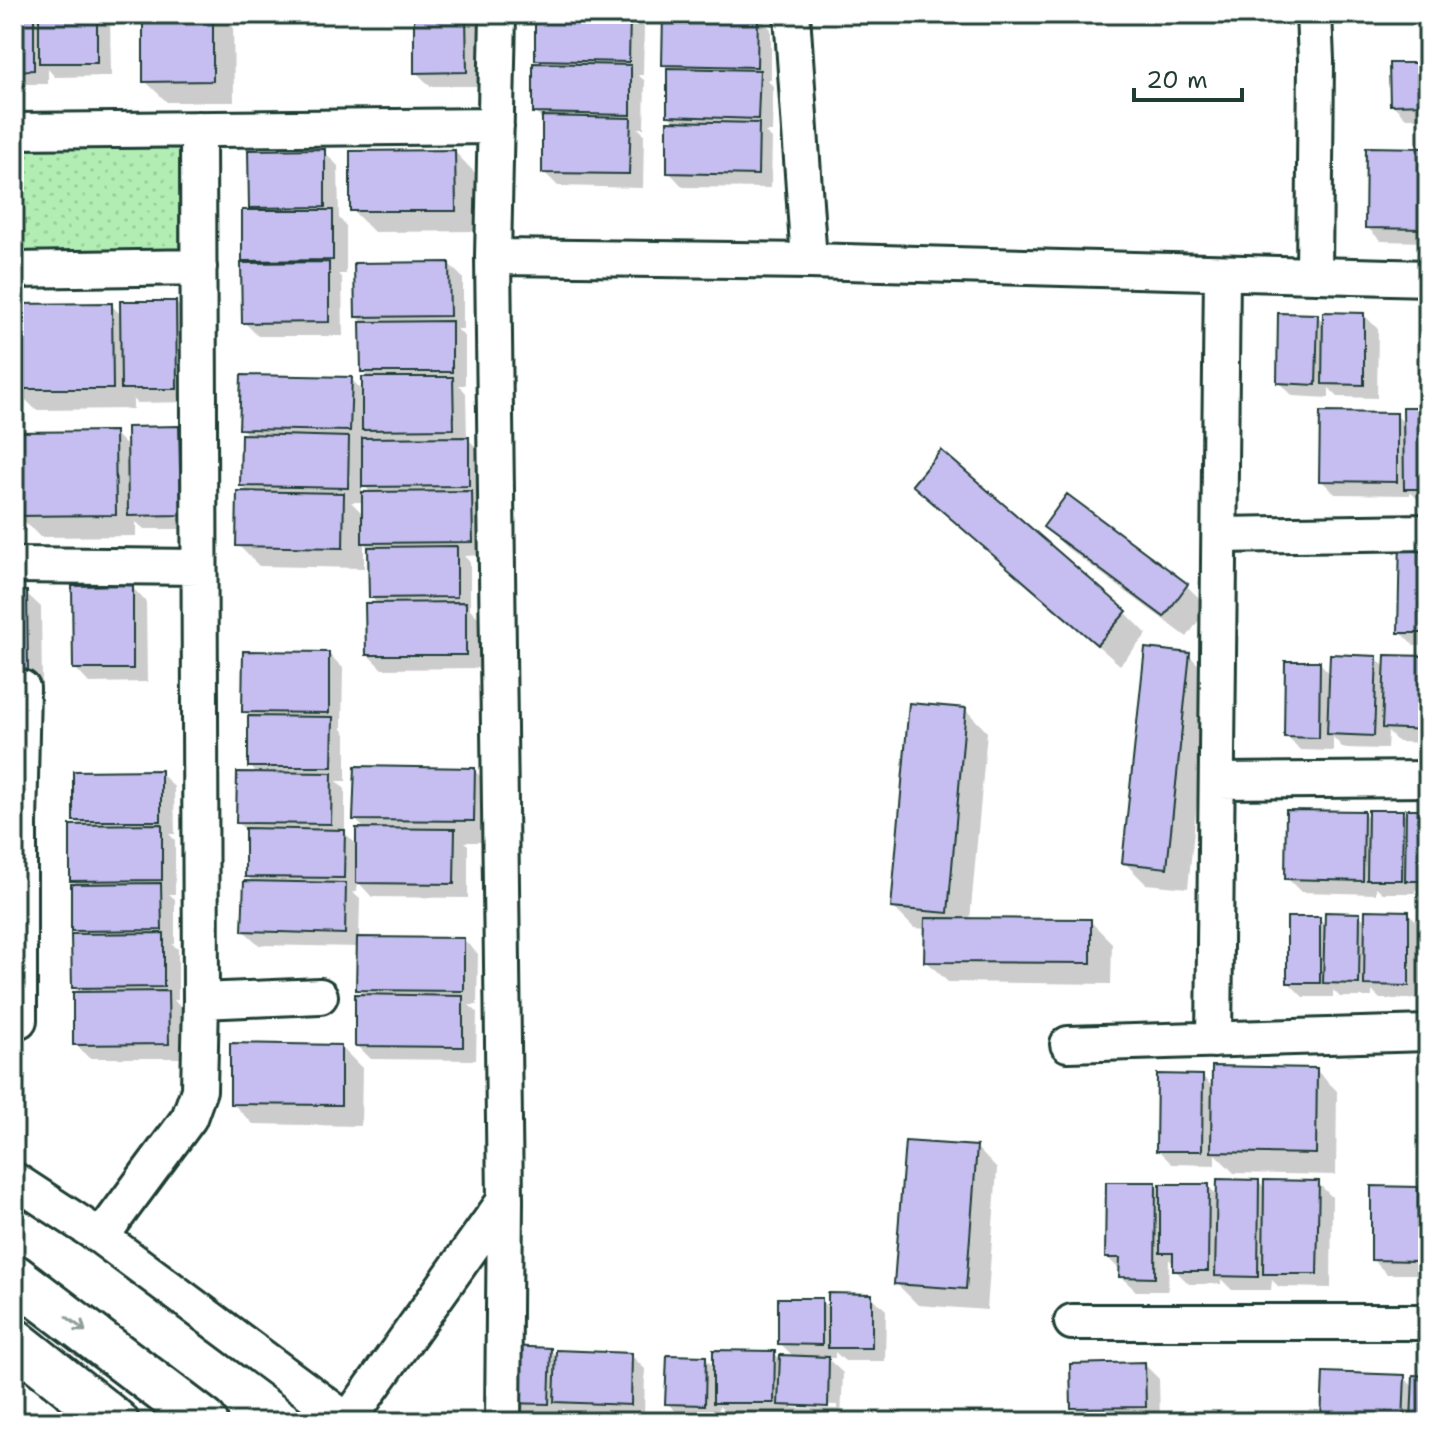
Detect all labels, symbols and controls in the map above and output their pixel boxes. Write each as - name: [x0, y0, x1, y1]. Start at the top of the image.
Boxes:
- scale bar: [1134, 52, 1242, 102]
- text: 20 m: [1146, 64, 1208, 96]
- one-way arrow: [65, 1316, 86, 1333]

